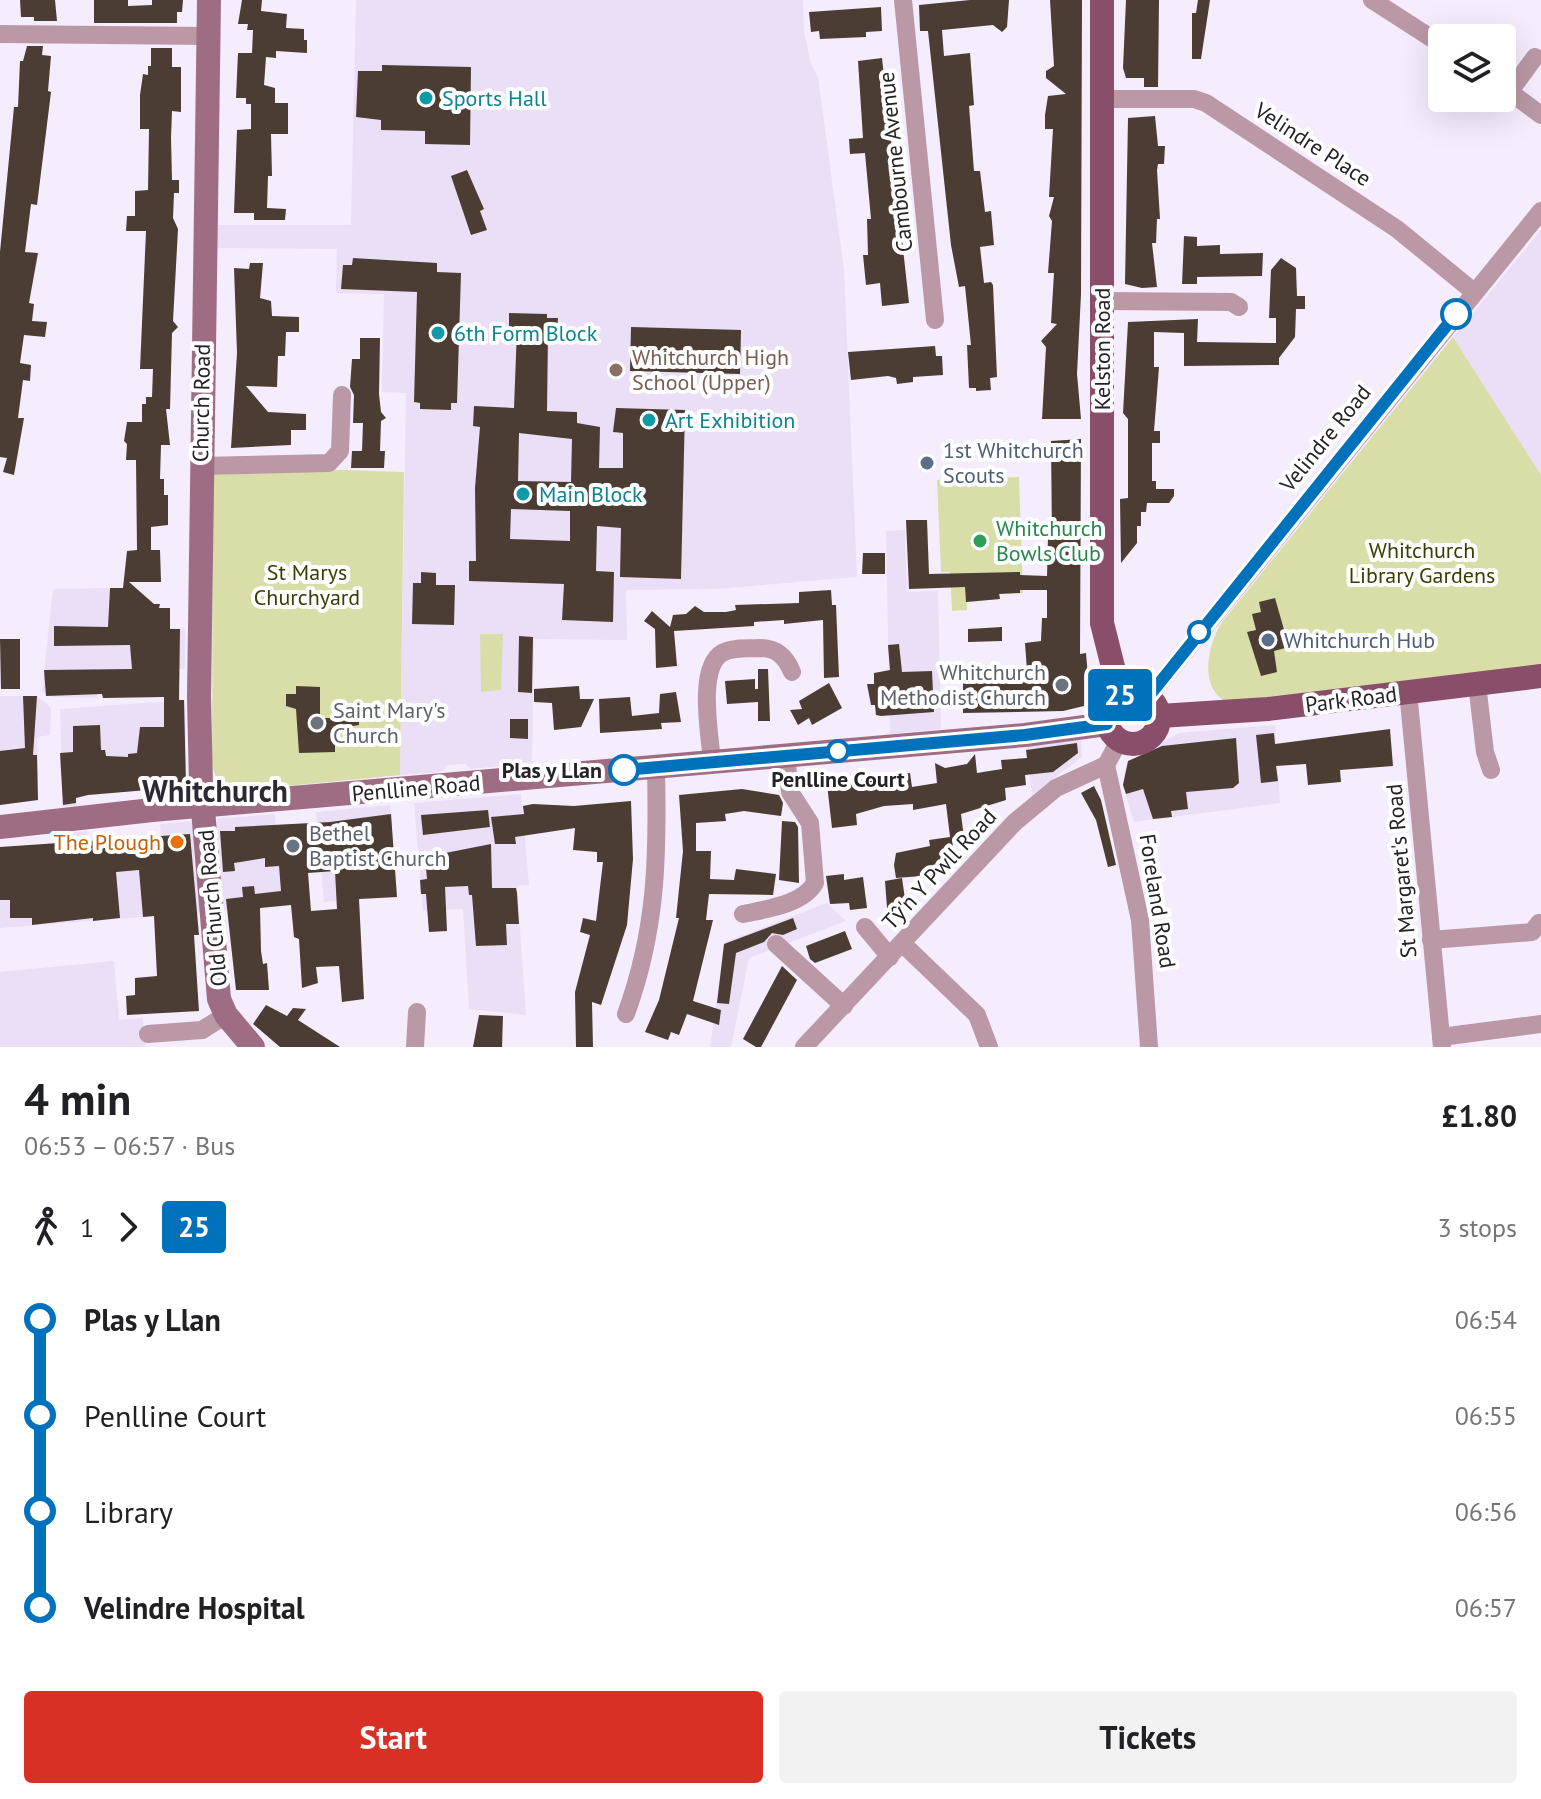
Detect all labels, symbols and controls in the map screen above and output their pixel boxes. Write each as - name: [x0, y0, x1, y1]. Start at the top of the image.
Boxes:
- map controls: [1428, 24, 1516, 112]
- button: layers: [1428, 24, 1516, 112]
- street label: Cambourne Avenue: [872, 71, 918, 253]
- place label: Sports Hall: [442, 84, 547, 112]
- marker: Sports Hall: [417, 89, 435, 107]
- street label: Velindre Place: [1249, 95, 1377, 192]
- street label: Kelston Road: [1088, 288, 1116, 410]
- unlabelled marker: [1441, 299, 1471, 329]
- place label: 6th Form Block: [454, 319, 598, 347]
- marker: 6th Form Block: [429, 324, 447, 342]
- place label: Whitchurch High School (Upper): [632, 343, 789, 396]
- street label: Church Road: [186, 344, 216, 462]
- marker: Whitchurch High School (Upper): [607, 361, 625, 379]
- street label: Velindre Road: [1273, 379, 1377, 498]
- place label: Art Exhibition: [665, 406, 795, 434]
- marker: Art Exhibition: [640, 411, 658, 429]
- place label: 1st Whitchurch Scouts: [943, 436, 1084, 489]
- marker: 1st Whitchurch Scouts: [918, 454, 936, 472]
- place label: Main Block: [539, 480, 643, 508]
- marker: Main Block: [514, 485, 532, 503]
- place label: Whitchurch Bowls Club: [996, 514, 1103, 567]
- marker: Whitchurch Bowls Club: [971, 532, 989, 550]
- park label: Whitchurch Library Gardens: [1349, 536, 1495, 589]
- park label: St Marys Churchyard: [254, 558, 360, 611]
- unlabelled marker: [1188, 621, 1210, 643]
- place label: Whitchurch Hub: [1284, 626, 1435, 654]
- marker: Whitchurch Hub: [1259, 631, 1277, 649]
- place label: Whitchurch Methodist Church: [880, 658, 1046, 711]
- line badge: 25: [1084, 669, 1156, 721]
- marker: Whitchurch Methodist Church: [1053, 676, 1071, 694]
- text: 25: [1104, 676, 1136, 713]
- street label: Park Road: [1304, 679, 1398, 719]
- place label: Saint Mary's Church: [333, 696, 446, 749]
- marker: Saint Mary's Church: [308, 714, 326, 732]
- marker: Penlline Court: [827, 740, 849, 762]
- marker: Plas y Llan: [609, 755, 639, 785]
- place label: Plas y Llan: [502, 756, 602, 784]
- place label: Penlline Court: [771, 765, 905, 793]
- street label: Penlline Road: [350, 768, 482, 808]
- district label: Whitchurch: [142, 771, 288, 810]
- street label: St Margaret's Road: [1379, 783, 1423, 959]
- street label: Tŷ'n Y Pwll Road: [876, 803, 1002, 935]
- place label: Bethel Baptist Church: [309, 819, 447, 872]
- place label: The Plough: [53, 828, 161, 856]
- street label: Old Church Road: [191, 828, 233, 988]
- street label: Foreland Road: [1134, 832, 1182, 970]
- marker: The Plough: [168, 833, 186, 851]
- marker: Bethel Baptist Church: [284, 837, 302, 855]
- text: 4 min: [24, 1070, 131, 1127]
- text: £1.80: [1442, 1096, 1517, 1135]
- text: 06:53 – 06:57 · Bus: [24, 1129, 235, 1162]
- icon: walk: [24, 1205, 68, 1249]
- icon: forward: [106, 1205, 150, 1249]
- text: 25: [178, 1208, 210, 1245]
- text: 1: [80, 1211, 94, 1244]
- text: 3 stops: [1437, 1211, 1517, 1244]
- text: Plas y Llan: [84, 1300, 221, 1339]
- text: 06:54: [1455, 1303, 1517, 1336]
- text: Penlline Court: [84, 1396, 266, 1435]
- text: 06:55: [1455, 1399, 1517, 1432]
- text: Library: [84, 1492, 173, 1531]
- text: 06:56: [1455, 1495, 1517, 1528]
- text: Velindre Hospital: [84, 1588, 305, 1627]
- text: 06:57: [1455, 1591, 1517, 1624]
- button: Start: [24, 1691, 763, 1783]
- button: Tickets: [779, 1691, 1517, 1783]

